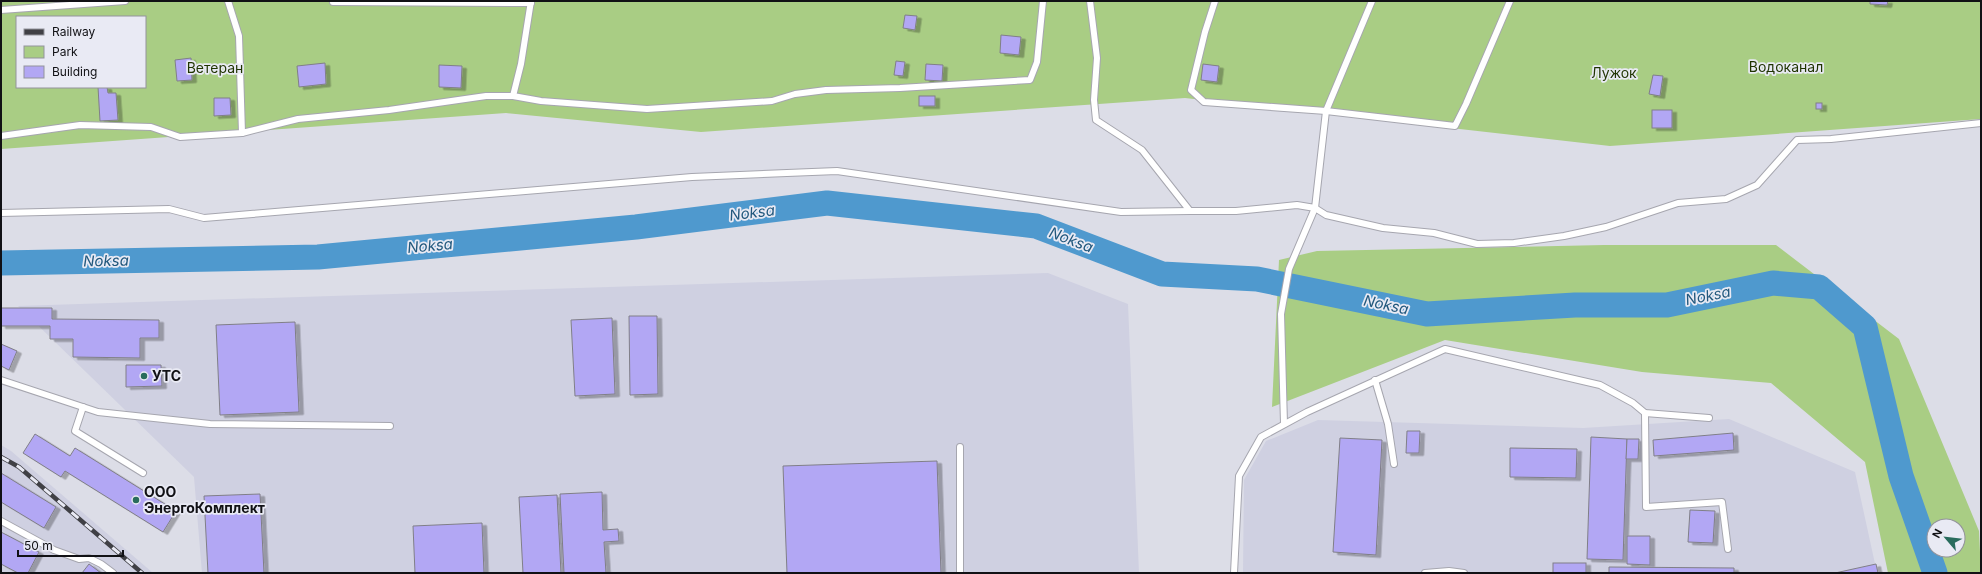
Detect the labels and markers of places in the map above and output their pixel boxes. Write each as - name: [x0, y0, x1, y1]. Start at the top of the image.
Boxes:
- place label: УТС: [152, 367, 181, 384]
- marker: УТС: [139, 371, 149, 381]
- place label: ООО ЭнергоКомплект: [144, 483, 265, 516]
- marker: ООО ЭнергоКомплект: [131, 495, 141, 505]

